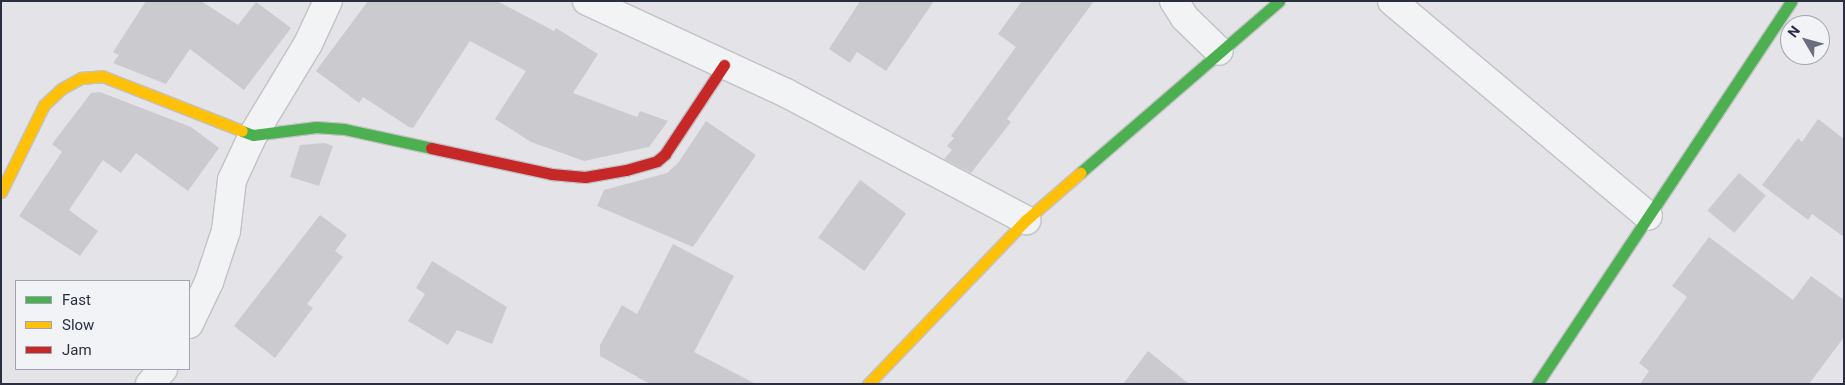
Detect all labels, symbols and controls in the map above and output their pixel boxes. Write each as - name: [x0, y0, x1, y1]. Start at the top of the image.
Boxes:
- north arrow: [1780, 15, 1830, 65]
- text: N: [1784, 23, 1803, 40]
- legend: [15, 280, 190, 370]
- text: Fast: [62, 291, 91, 309]
- text: Slow: [62, 316, 94, 334]
- text: Jam: [62, 341, 92, 359]

